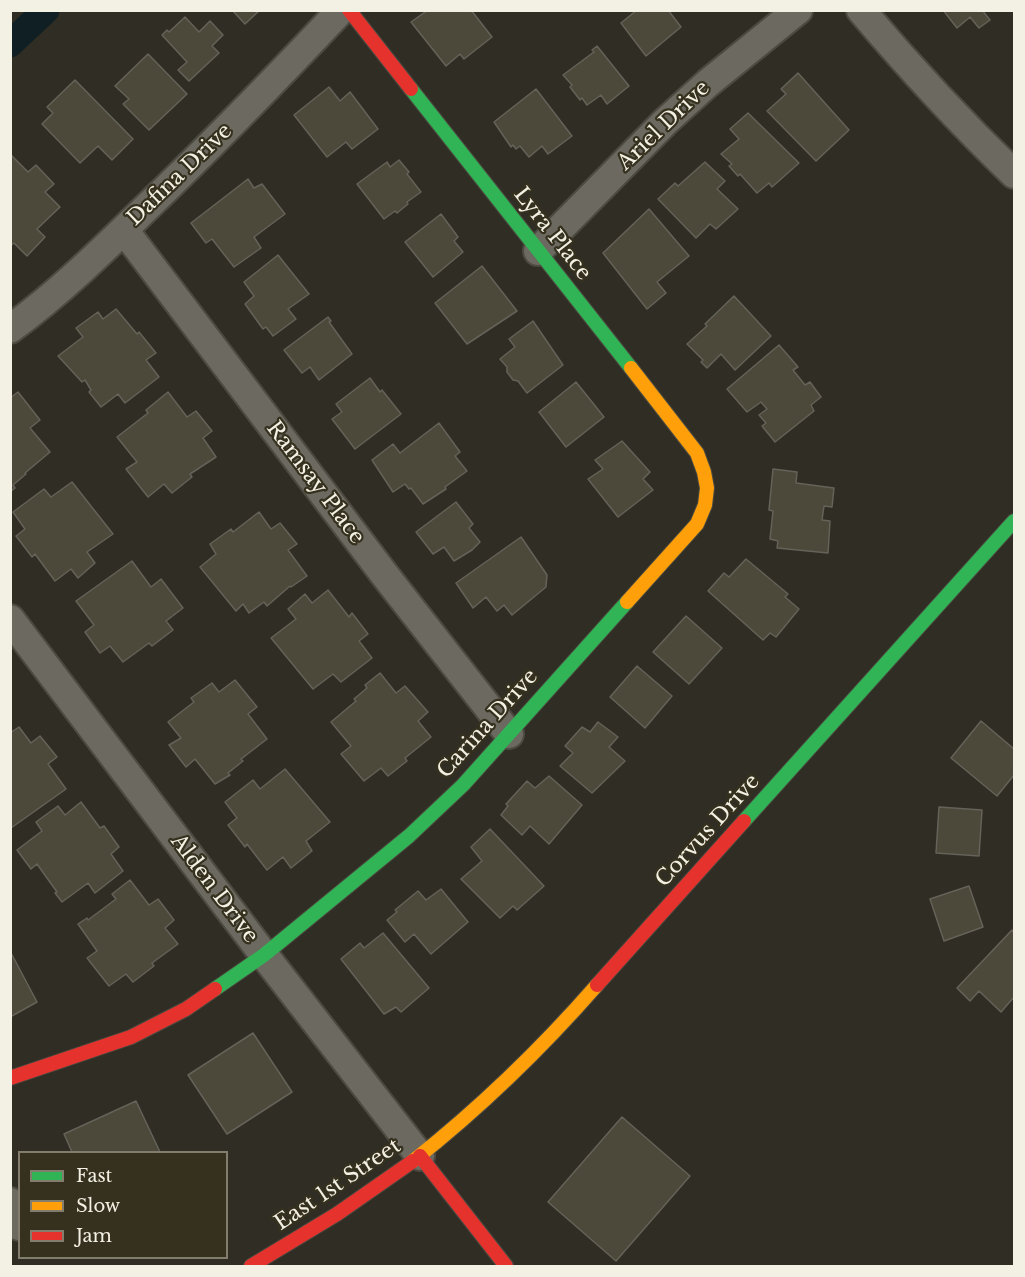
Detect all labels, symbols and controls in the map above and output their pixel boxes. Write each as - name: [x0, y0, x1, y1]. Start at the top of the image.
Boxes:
- street label: Ariel Drive: [613, 76, 715, 176]
- street label: Dafina Drive: [122, 119, 238, 231]
- street label: Lyra Place: [508, 183, 596, 285]
- street label: Ramsay Place: [261, 417, 369, 549]
- street label: Carina Drive: [433, 664, 543, 784]
- street label: Corvus Drive: [651, 769, 765, 893]
- street label: Alden Drive: [165, 830, 263, 948]
- street label: East 1st Street: [270, 1134, 406, 1236]
- legend: [18, 1151, 228, 1259]
- text: Fast: [76, 1165, 112, 1187]
- text: Slow: [76, 1195, 120, 1217]
- text: Jam: [76, 1225, 112, 1247]

